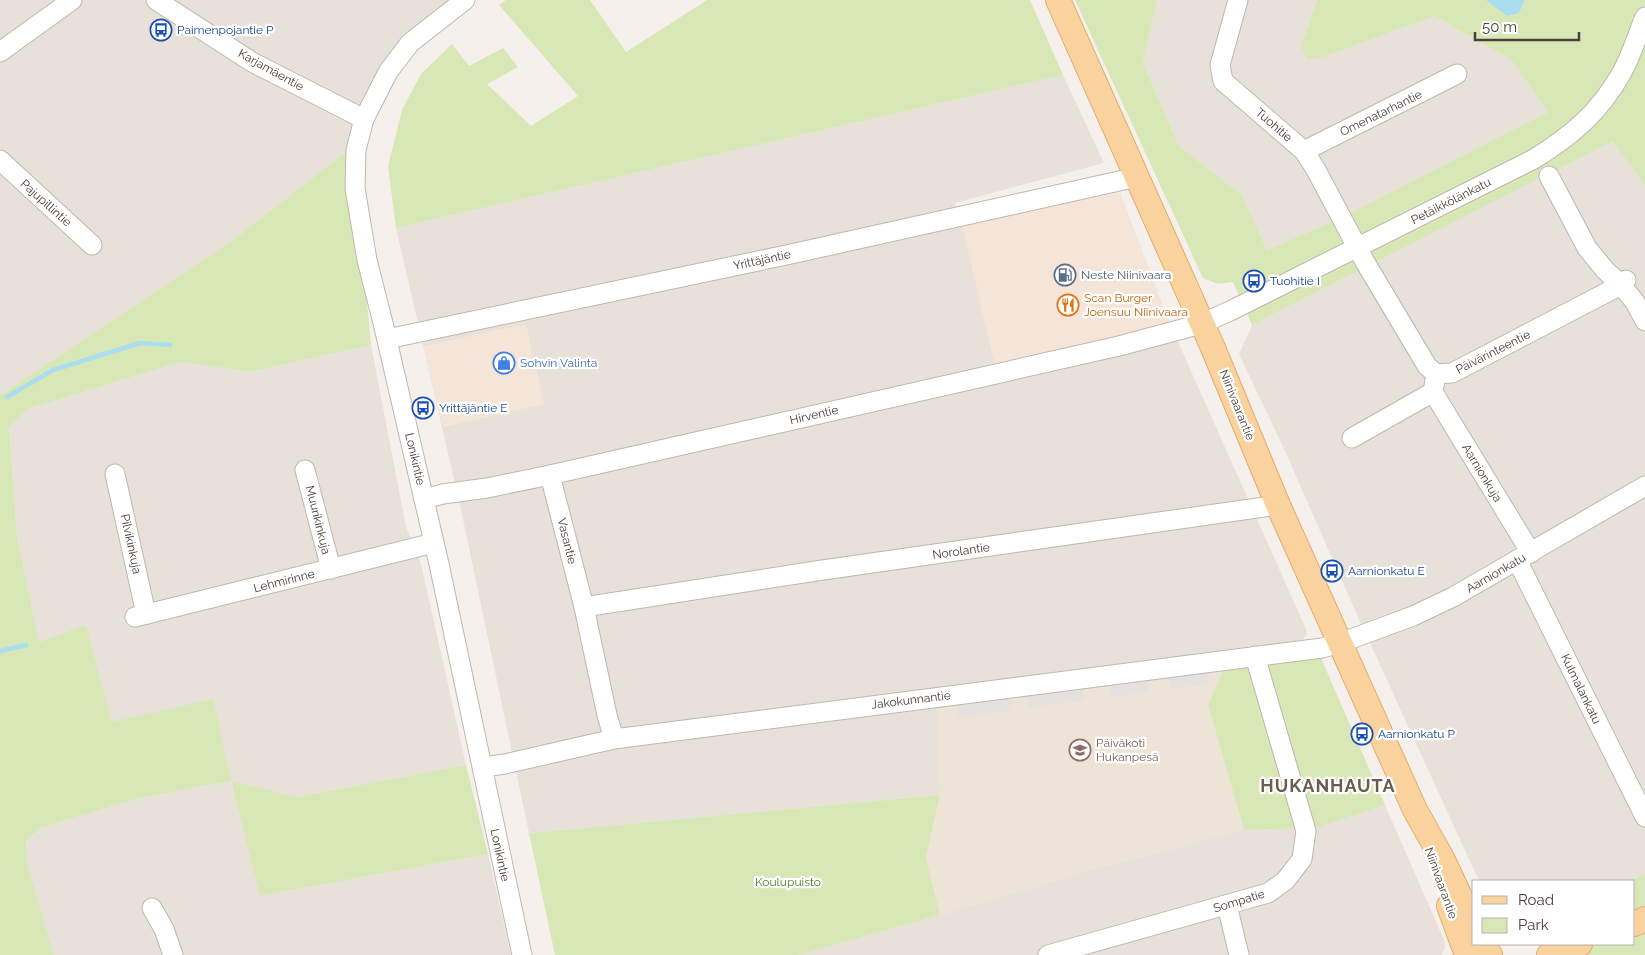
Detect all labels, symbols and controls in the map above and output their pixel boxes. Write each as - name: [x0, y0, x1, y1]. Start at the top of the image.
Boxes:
- scale bar: [1475, 10, 1579, 42]
- bus stop icon: Paimenpojantie P: [149, 18, 173, 42]
- text: 50 m: [1482, 18, 1517, 36]
- place label: Paimenpojantie P: [177, 23, 274, 37]
- street label: Karjamäentie: [236, 46, 306, 94]
- street label: Omenatarhantie: [1338, 87, 1424, 139]
- street label: Tuohitie: [1253, 105, 1295, 145]
- street label: Petäikkölänkatu: [1409, 175, 1493, 227]
- street label: Pajupillintie: [18, 177, 74, 229]
- street label: Yrittäjäntie: [732, 247, 792, 273]
- fuel station icon: Neste Niinivaara: [1053, 263, 1077, 287]
- place label: Neste Niinivaara: [1081, 268, 1171, 282]
- bus stop icon: Tuohitie I: [1242, 269, 1266, 293]
- place label: Tuohitie I: [1270, 274, 1320, 288]
- place label: Scan Burger Joensuu Niinivaara: [1084, 291, 1188, 319]
- restaurant icon: Scan Burger Joensuu Niinivaara: [1056, 293, 1080, 317]
- street label: Päivärinteentie: [1453, 327, 1533, 377]
- shop icon: Sohvin Valinta: [492, 351, 516, 375]
- place label: Sohvin Valinta: [520, 356, 597, 370]
- street label: Niinivaarantie: [1217, 368, 1257, 442]
- bus stop icon: Yrittäjäntie E: [411, 396, 435, 420]
- place label: Yrittäjäntie E: [439, 401, 508, 415]
- street label: Hirventie: [788, 403, 840, 427]
- street label: Lonikintie: [402, 431, 428, 487]
- street label: Aarnionkuja: [1459, 441, 1505, 505]
- street label: Muurikinkuja: [303, 484, 333, 556]
- street label: Pilvikinkuja: [118, 513, 144, 575]
- street label: Vasantie: [555, 516, 579, 566]
- street label: Norolantie: [931, 540, 991, 562]
- street label: Aarnionkatu: [1464, 550, 1528, 596]
- bus stop icon: Aarnionkatu E: [1320, 559, 1344, 583]
- place label: Aarnionkatu E: [1348, 564, 1425, 578]
- street label: Lehmirinne: [252, 567, 316, 595]
- street label: Kulmalankatu: [1558, 652, 1604, 726]
- street label: Jakokunnantie: [870, 688, 952, 712]
- bus stop icon: Aarnionkatu P: [1350, 722, 1374, 746]
- place label: Aarnionkatu P: [1378, 727, 1456, 741]
- place label: Päiväkoti Hukanpesä: [1096, 736, 1159, 764]
- school or university icon: Päiväkoti Hukanpesä: [1068, 738, 1092, 762]
- district label: HUKANHAUTA: [1260, 775, 1396, 796]
- street label: Lonikintie: [488, 828, 512, 882]
- street label: Niinivaarantie: [1422, 845, 1460, 921]
- park label: Koulupuisto: [755, 875, 821, 889]
- legend: [1472, 880, 1635, 945]
- street label: Sompatie: [1212, 887, 1266, 915]
- text: Road: [1518, 891, 1554, 909]
- text: Park: [1518, 916, 1549, 934]

